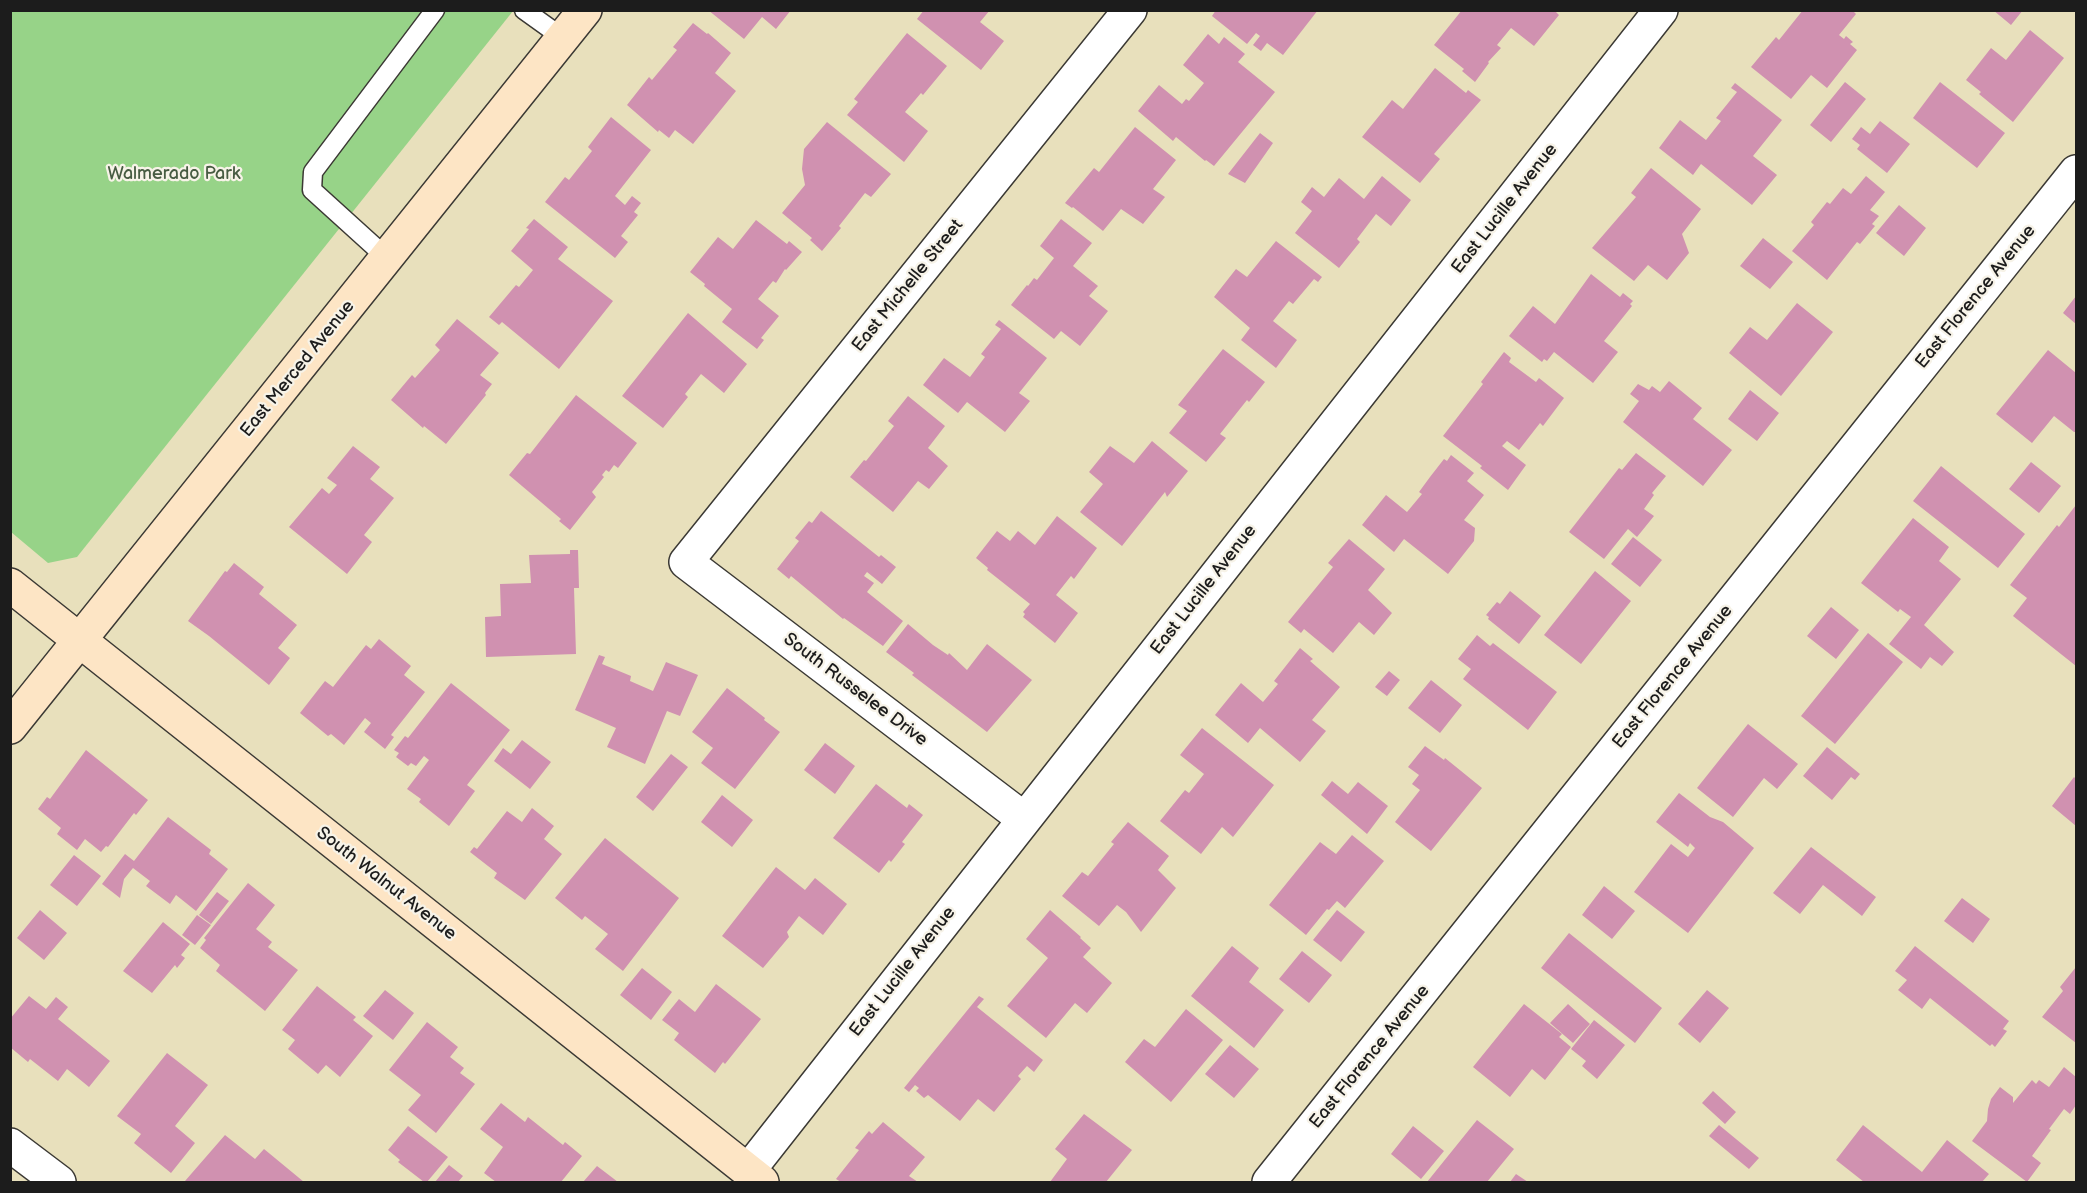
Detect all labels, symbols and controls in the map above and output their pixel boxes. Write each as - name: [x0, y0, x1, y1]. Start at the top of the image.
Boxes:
- street label: East Lucille Avenue: [1447, 140, 1563, 278]
- park label: Walmerado Park: [108, 163, 240, 185]
- street label: East Michelle Street: [848, 215, 968, 357]
- street label: East Florence Avenue: [1911, 221, 2041, 373]
- street label: East Merced Avenue: [236, 296, 360, 442]
- street label: East Lucille Avenue: [1146, 521, 1262, 659]
- street label: East Florence Avenue: [1608, 601, 1738, 753]
- street label: South Russelee Drive: [779, 629, 931, 751]
- street label: South Walnut Avenue: [312, 823, 460, 945]
- street label: East Lucille Avenue: [845, 903, 961, 1041]
- street label: East Florence Avenue: [1305, 981, 1435, 1133]

